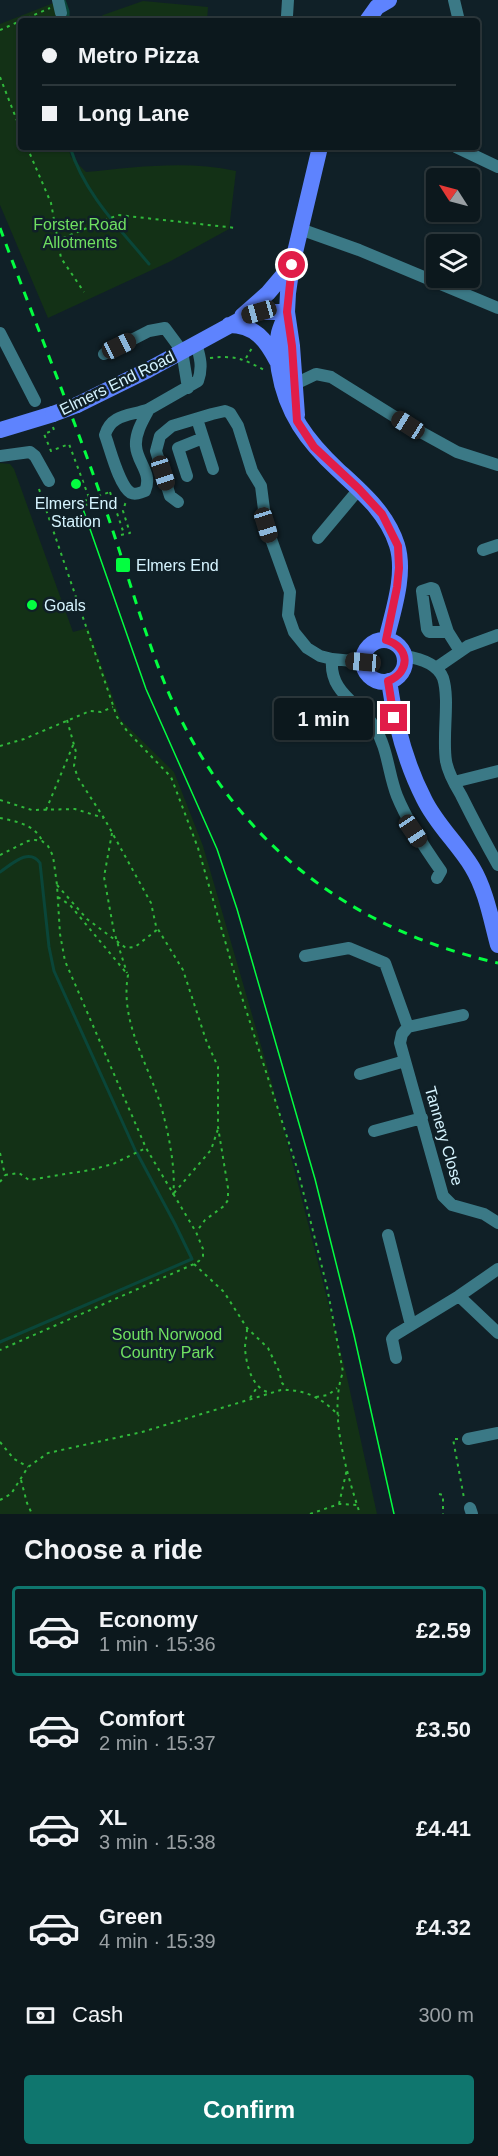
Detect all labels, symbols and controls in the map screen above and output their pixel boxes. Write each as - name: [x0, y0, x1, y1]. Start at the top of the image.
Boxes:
- text: Metro Pizza: [78, 43, 199, 68]
- text: Long Lane: [78, 101, 189, 126]
- north arrow: [426, 168, 480, 222]
- map controls: [426, 168, 480, 288]
- park label: Forster Road Allotments: [33, 216, 127, 251]
- button: layers: [426, 234, 480, 288]
- route start: [278, 251, 305, 278]
- car: [239, 298, 279, 326]
- car: [99, 330, 139, 362]
- street label: Elmers End Road: [57, 348, 177, 418]
- car: [388, 408, 428, 442]
- car: [149, 453, 177, 493]
- marker: Elmers End Station: [69, 477, 83, 491]
- place label: Elmers End Station: [35, 495, 117, 530]
- car: [252, 505, 280, 545]
- marker: Elmers End: [114, 556, 132, 574]
- place label: Elmers End: [136, 557, 219, 574]
- place label: Goals: [44, 597, 86, 614]
- marker: Goals: [25, 598, 39, 612]
- car: [344, 651, 382, 673]
- callout: 1 min: [274, 697, 373, 739]
- route end: [380, 704, 407, 731]
- text: 1 min: [297, 708, 350, 730]
- car: [395, 811, 431, 851]
- street label: Tannery Close: [422, 1084, 466, 1188]
- park label: South Norwood Country Park: [112, 1326, 222, 1361]
- text: Choose a ride: [24, 1535, 203, 1565]
- icon: car: [27, 1604, 81, 1658]
- text: Economy: [99, 1607, 198, 1632]
- text: £2.59: [416, 1618, 471, 1643]
- text: 1 min · 15:36: [99, 1633, 216, 1655]
- icon: car: [27, 1703, 81, 1757]
- text: Comfort: [99, 1706, 185, 1731]
- text: £3.50: [416, 1717, 471, 1742]
- text: 2 min · 15:37: [99, 1732, 216, 1754]
- icon: car: [27, 1802, 81, 1856]
- text: XL: [99, 1805, 127, 1830]
- text: £4.41: [416, 1816, 471, 1841]
- text: 3 min · 15:38: [99, 1831, 216, 1853]
- icon: car: [27, 1901, 81, 1955]
- text: Green: [99, 1904, 163, 1929]
- text: £4.32: [416, 1915, 471, 1940]
- text: 4 min · 15:39: [99, 1930, 216, 1952]
- icon: cash: [24, 1999, 57, 2032]
- text: Cash: [72, 2002, 123, 2027]
- text: 300 m: [418, 2004, 474, 2026]
- button: Confirm: [24, 2075, 474, 2144]

